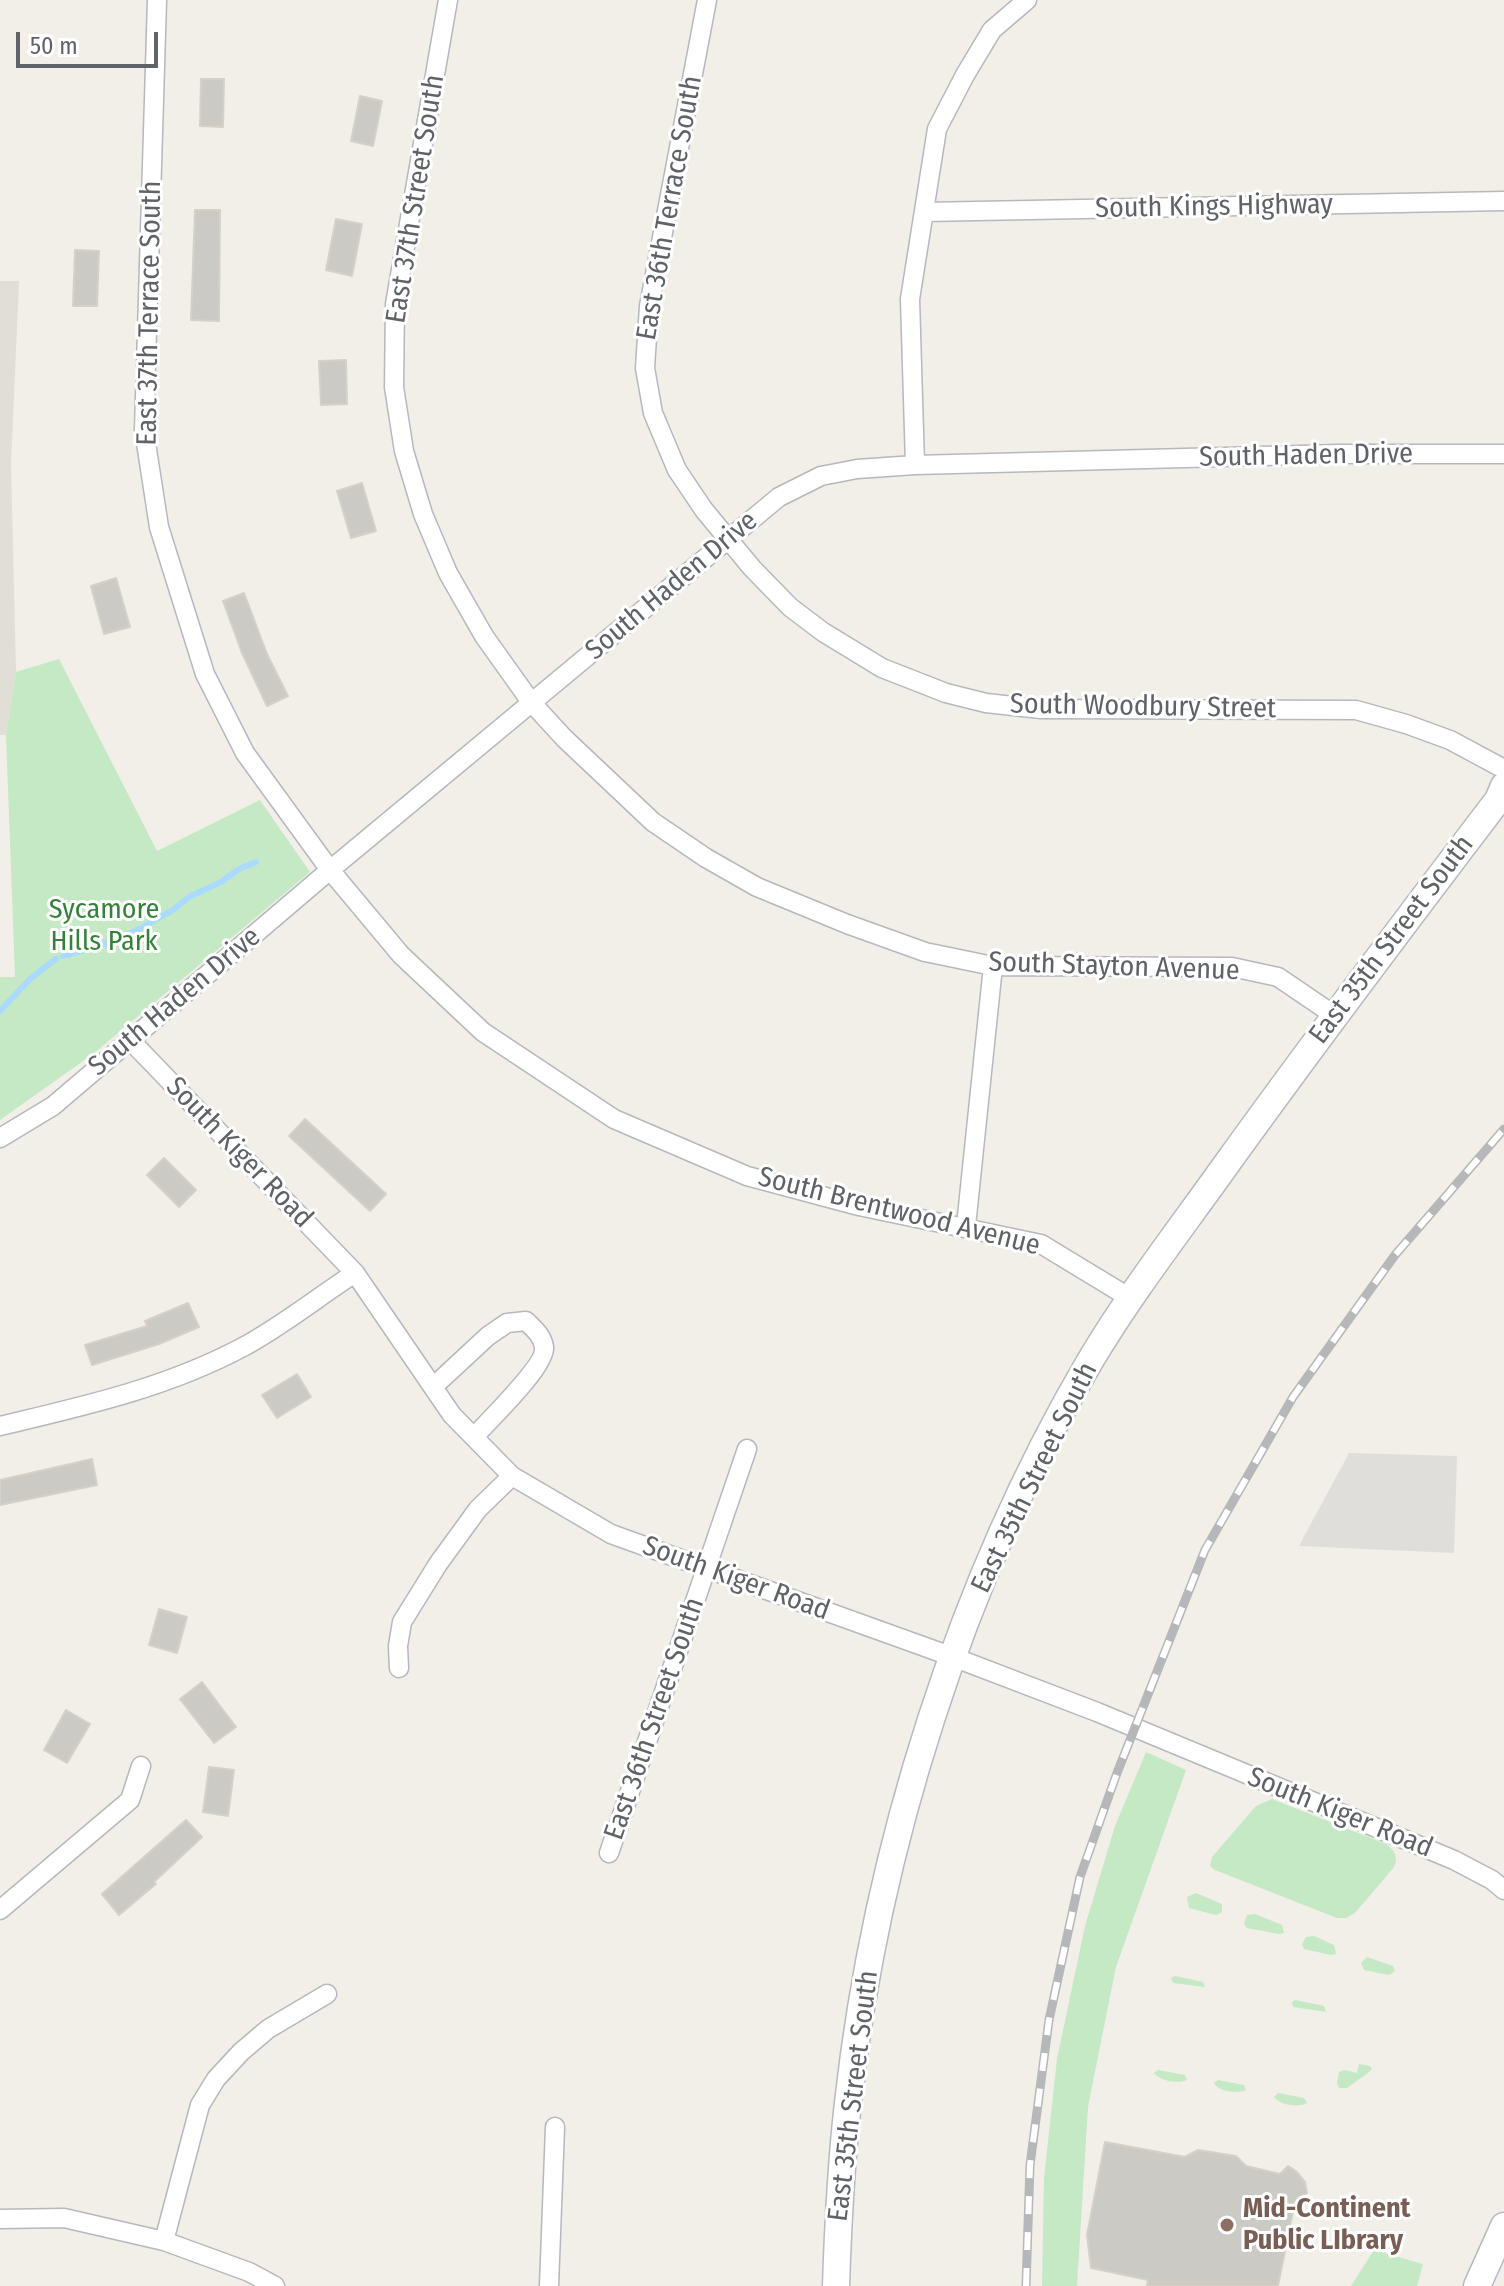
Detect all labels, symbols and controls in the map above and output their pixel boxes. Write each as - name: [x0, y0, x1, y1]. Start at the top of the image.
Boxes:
- scale bar: [20, 16, 162, 66]
- text: 50 m: [30, 32, 78, 60]
- street label: East 37th Street South: [380, 72, 452, 326]
- street label: East 36th Terrace South: [630, 73, 710, 343]
- street label: East 37th Terrace South: [131, 180, 169, 446]
- street label: South Kings Highway: [1095, 188, 1333, 226]
- street label: South Haden Drive: [1199, 437, 1413, 475]
- street label: South Haden Drive: [579, 504, 765, 668]
- street label: South Woodbury Street: [1010, 688, 1276, 726]
- street label: East 35th Street South: [1303, 829, 1481, 1051]
- park label: Sycamore Hills Park: [49, 893, 159, 959]
- street label: South Haden Drive: [82, 920, 268, 1084]
- street label: South Stayton Avenue: [988, 946, 1240, 988]
- street label: South Kiger Road: [159, 1071, 319, 1235]
- street label: South Brentwood Avenue: [755, 1161, 1043, 1263]
- street label: East 35th Street South: [965, 1357, 1105, 1599]
- street label: South Kiger Road: [638, 1530, 834, 1628]
- street label: East 36th Street South: [598, 1594, 712, 1844]
- street label: South Kiger Road: [1243, 1761, 1437, 1865]
- street label: East 35th Street South: [822, 1969, 886, 2223]
- place label: Mid-Continent Public LIbrary: [1243, 2192, 1410, 2258]
- marker: Mid-Continent Public LIbrary: [1218, 2216, 1236, 2234]

